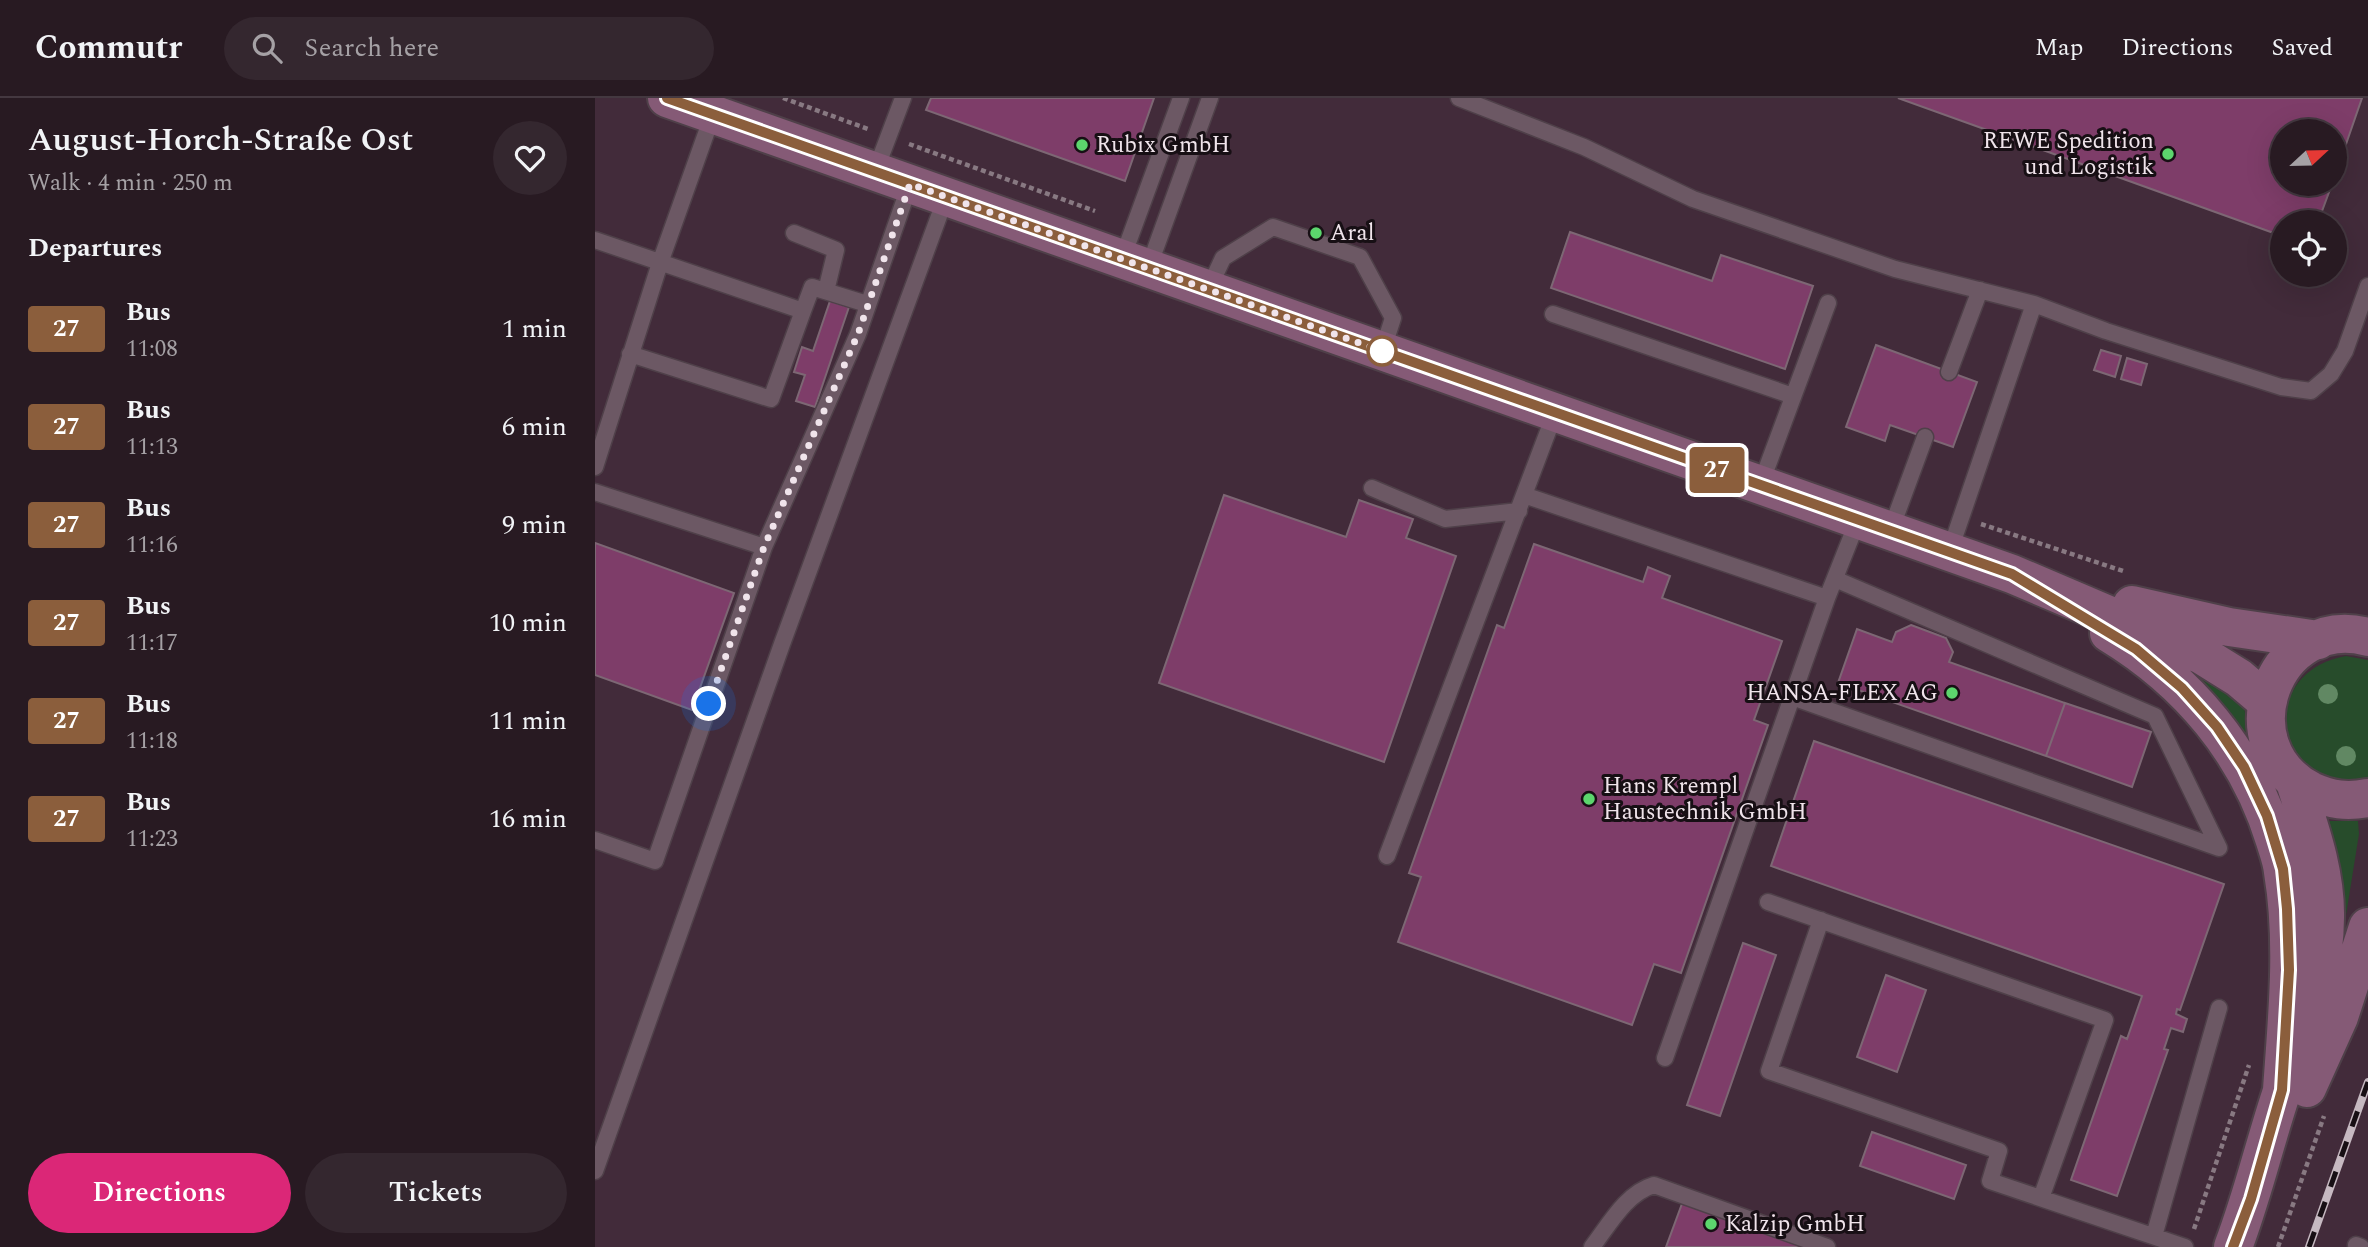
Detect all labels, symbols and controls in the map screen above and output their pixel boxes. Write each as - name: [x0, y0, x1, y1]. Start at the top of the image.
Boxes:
- search box: [224, 17, 714, 80]
- text: Commutr: [35, 23, 182, 73]
- text: Search here: [304, 28, 439, 68]
- icon: search: [248, 29, 286, 67]
- text: Map: [2035, 30, 2083, 66]
- text: Directions: [2121, 30, 2233, 66]
- text: Saved: [2271, 30, 2333, 66]
- text: August-Horch-Straße Ost: [28, 115, 413, 165]
- north arrow: [2270, 119, 2347, 196]
- map controls: [2270, 119, 2347, 287]
- button: heart: [493, 121, 567, 195]
- place label: REWE Spedition und Logistik: [1983, 124, 2154, 185]
- place label: Rubix GmbH: [1096, 128, 1230, 163]
- marker: Rubix GmbH: [1074, 137, 1090, 153]
- marker: REWE Spedition und Logistik: [2160, 146, 2176, 162]
- text: Walk · 4 min · 250 m: [28, 166, 233, 201]
- button: locate: [2270, 210, 2347, 287]
- place label: Aral: [1330, 216, 1375, 251]
- marker: Aral: [1308, 225, 1324, 241]
- text: Departures: [28, 228, 162, 268]
- text: Bus: [126, 292, 171, 332]
- text: 1 min: [502, 309, 567, 349]
- text: 27: [53, 311, 80, 347]
- text: 11:08: [126, 332, 178, 367]
- unlabelled marker: [1367, 336, 1397, 366]
- text: Bus: [126, 390, 171, 430]
- text: 6 min: [502, 407, 567, 447]
- text: 27: [53, 409, 80, 445]
- text: 11:13: [126, 430, 178, 465]
- line badge: 27: [1685, 447, 1749, 493]
- text: 27: [1704, 452, 1730, 488]
- text: Bus: [126, 488, 171, 528]
- text: 9 min: [502, 505, 567, 545]
- text: 27: [53, 507, 80, 543]
- text: 11:16: [126, 528, 178, 563]
- text: Bus: [126, 586, 171, 626]
- text: 10 min: [489, 603, 567, 643]
- text: 27: [53, 605, 80, 641]
- text: 11:17: [126, 626, 178, 661]
- place label: HANSA-FLEX AG: [1746, 676, 1938, 711]
- text: Bus: [126, 684, 171, 724]
- marker: HANSA-FLEX AG: [1944, 685, 1960, 701]
- your location: [691, 686, 726, 721]
- text: 11 min: [489, 701, 567, 741]
- text: 27: [53, 703, 80, 739]
- text: 11:18: [126, 724, 178, 759]
- place label: Hans Krempl Haustechnik GmbH: [1603, 769, 1807, 830]
- text: Bus: [126, 782, 171, 822]
- marker: Hans Krempl Haustechnik GmbH: [1581, 791, 1597, 807]
- text: 16 min: [489, 799, 567, 839]
- text: 27: [53, 801, 80, 837]
- text: 11:23: [126, 822, 178, 857]
- button: Directions: [28, 1153, 291, 1233]
- button: Tickets: [305, 1153, 567, 1233]
- place label: Kalzip GmbH: [1725, 1207, 1865, 1242]
- marker: Kalzip GmbH: [1703, 1216, 1719, 1232]

